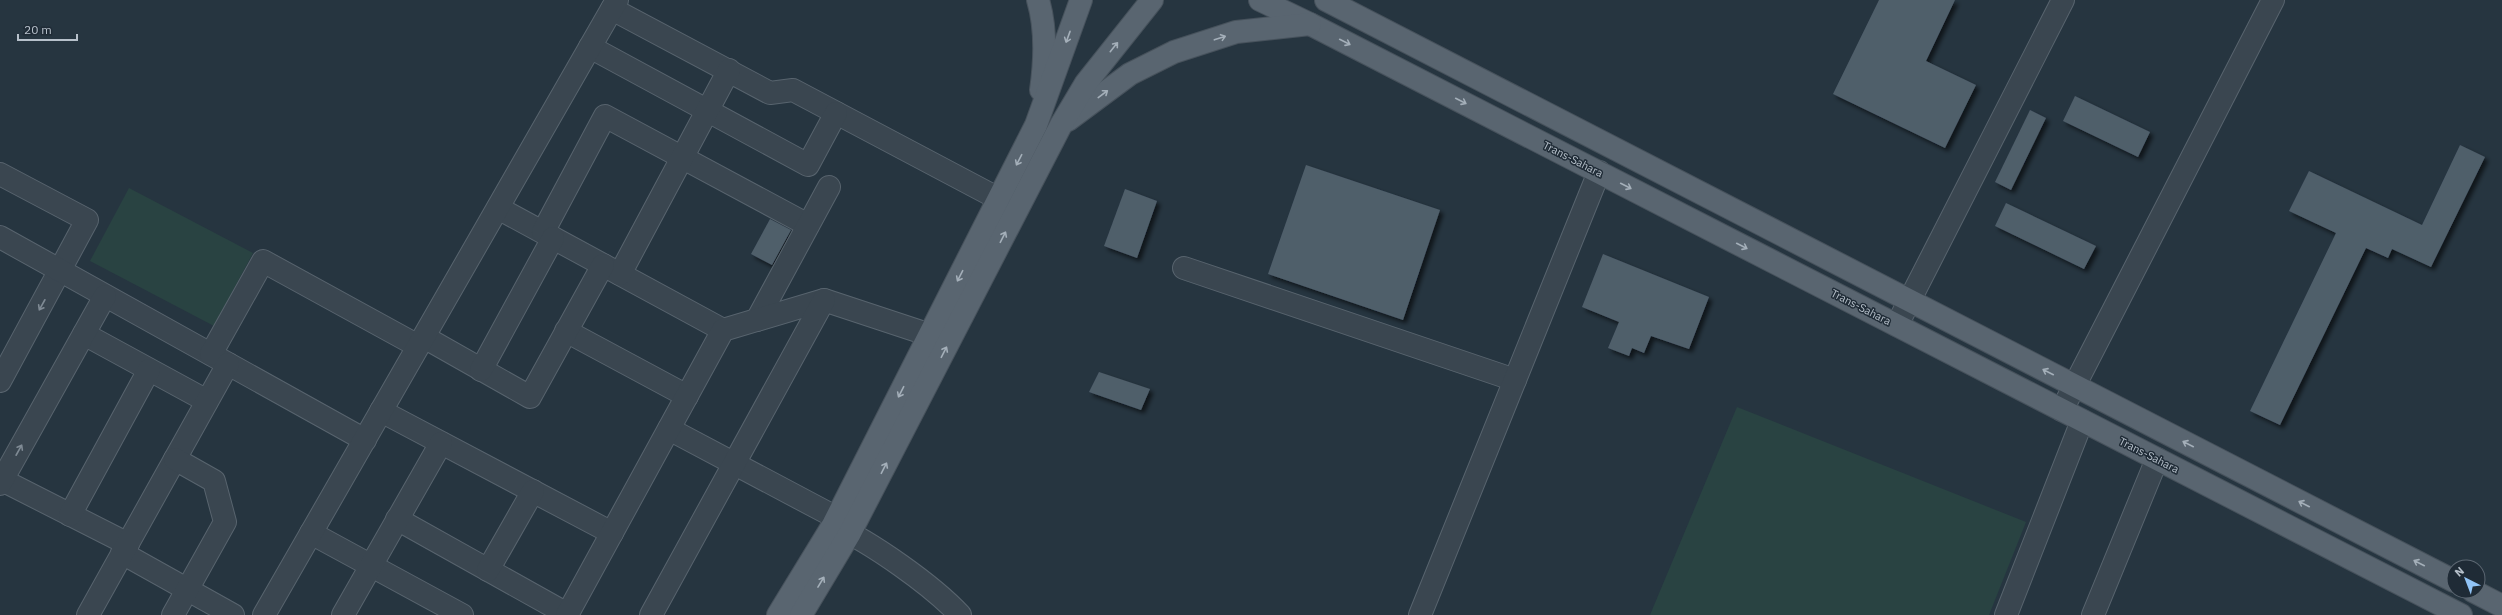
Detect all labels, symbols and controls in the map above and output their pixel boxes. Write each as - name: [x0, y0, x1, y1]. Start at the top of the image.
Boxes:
- scale bar: [18, 16, 77, 42]
- text: 20 m: [24, 22, 52, 37]
- one-way arrow: [1064, 30, 1072, 42]
- one-way arrow: [1213, 34, 1226, 41]
- one-way arrow: [1339, 39, 1351, 46]
- one-way arrow: [1110, 42, 1119, 53]
- one-way arrow: [1098, 89, 1109, 98]
- one-way arrow: [1454, 98, 1466, 105]
- street label: Trans-Sahara: [1541, 138, 1606, 180]
- one-way arrow: [1015, 154, 1022, 166]
- one-way arrow: [1620, 183, 1632, 190]
- one-way arrow: [1000, 231, 1008, 243]
- one-way arrow: [1736, 242, 1748, 250]
- one-way arrow: [956, 270, 963, 282]
- street label: Trans-Sahara: [1829, 286, 1894, 328]
- one-way arrow: [37, 299, 45, 311]
- one-way arrow: [940, 346, 948, 358]
- one-way arrow: [2042, 368, 2054, 375]
- one-way arrow: [897, 386, 904, 398]
- street label: Trans-Sahara: [2117, 434, 2182, 476]
- one-way arrow: [2182, 440, 2194, 447]
- one-way arrow: [16, 444, 23, 456]
- one-way arrow: [881, 462, 888, 474]
- one-way arrow: [2298, 499, 2310, 507]
- one-way arrow: [2414, 559, 2426, 566]
- north arrow: [2446, 559, 2486, 599]
- text: N: [2452, 564, 2467, 579]
- one-way arrow: [818, 576, 826, 588]

